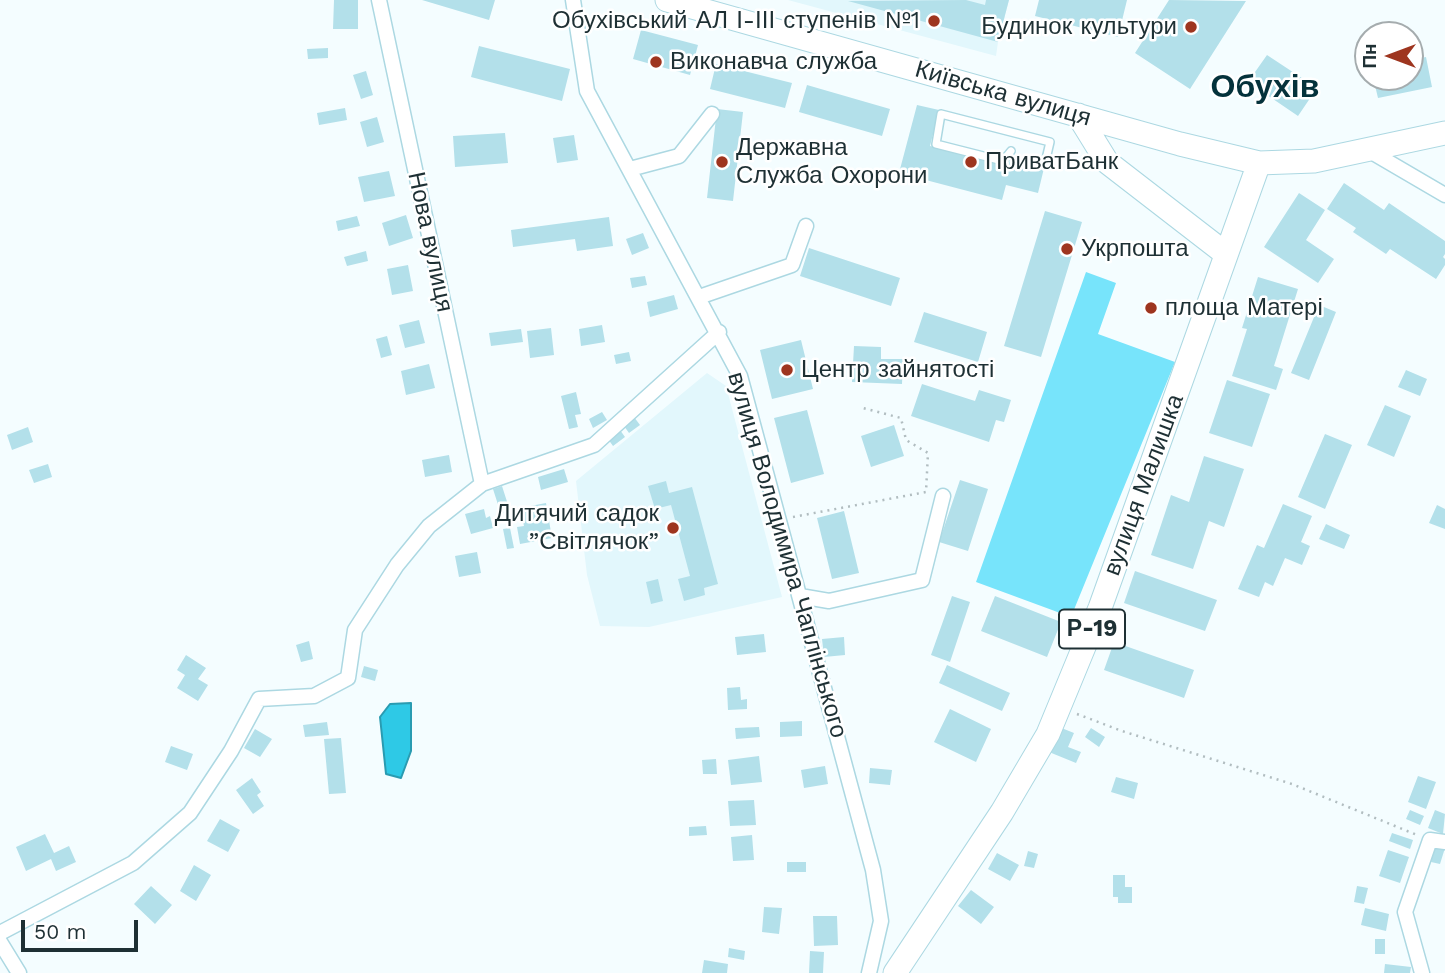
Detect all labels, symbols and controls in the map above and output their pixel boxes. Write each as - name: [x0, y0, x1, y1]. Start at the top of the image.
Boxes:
- place label: Обухівський АЛ І-ІІІ ступенів №1: [552, 7, 920, 35]
- marker: Обухівський АЛ І-ІІІ ступенів №1: [926, 13, 942, 29]
- place label: Будинок культури: [981, 13, 1177, 41]
- marker: Будинок культури: [1183, 19, 1199, 35]
- north arrow: [1354, 21, 1424, 91]
- text: Пн: [1358, 43, 1381, 69]
- place label: Виконавча служба: [670, 48, 877, 76]
- marker: Виконавча служба: [648, 54, 664, 70]
- street label: Київська вулиця: [912, 55, 1094, 133]
- district label: Обухів: [1211, 69, 1319, 107]
- place label: Державна Служба Охорони: [736, 134, 927, 190]
- place label: ПриватБанк: [985, 148, 1118, 176]
- marker: Державна Служба Охорони: [714, 154, 730, 170]
- marker: ПриватБанк: [963, 154, 979, 170]
- street label: Нова вулиця: [401, 169, 459, 315]
- place label: Укрпошта: [1081, 235, 1189, 263]
- marker: Укрпошта: [1059, 241, 1075, 257]
- place label: площа Матері: [1165, 294, 1323, 322]
- marker: площа Матері: [1143, 300, 1159, 316]
- place label: Центр зайнятості: [801, 356, 994, 384]
- marker: Центр зайнятості: [779, 362, 795, 378]
- street label: вулиця Володимира Чаплінського: [721, 369, 853, 741]
- street label: вулиця Малишка: [1098, 390, 1190, 580]
- place label: Дитячий садок ”Світлячок”: [495, 500, 659, 556]
- marker: Дитячий садок ”Світлячок”: [665, 520, 681, 536]
- road number: Р-19: [1059, 610, 1125, 649]
- scale bar: [24, 906, 142, 950]
- text: 50 m: [34, 919, 86, 944]

